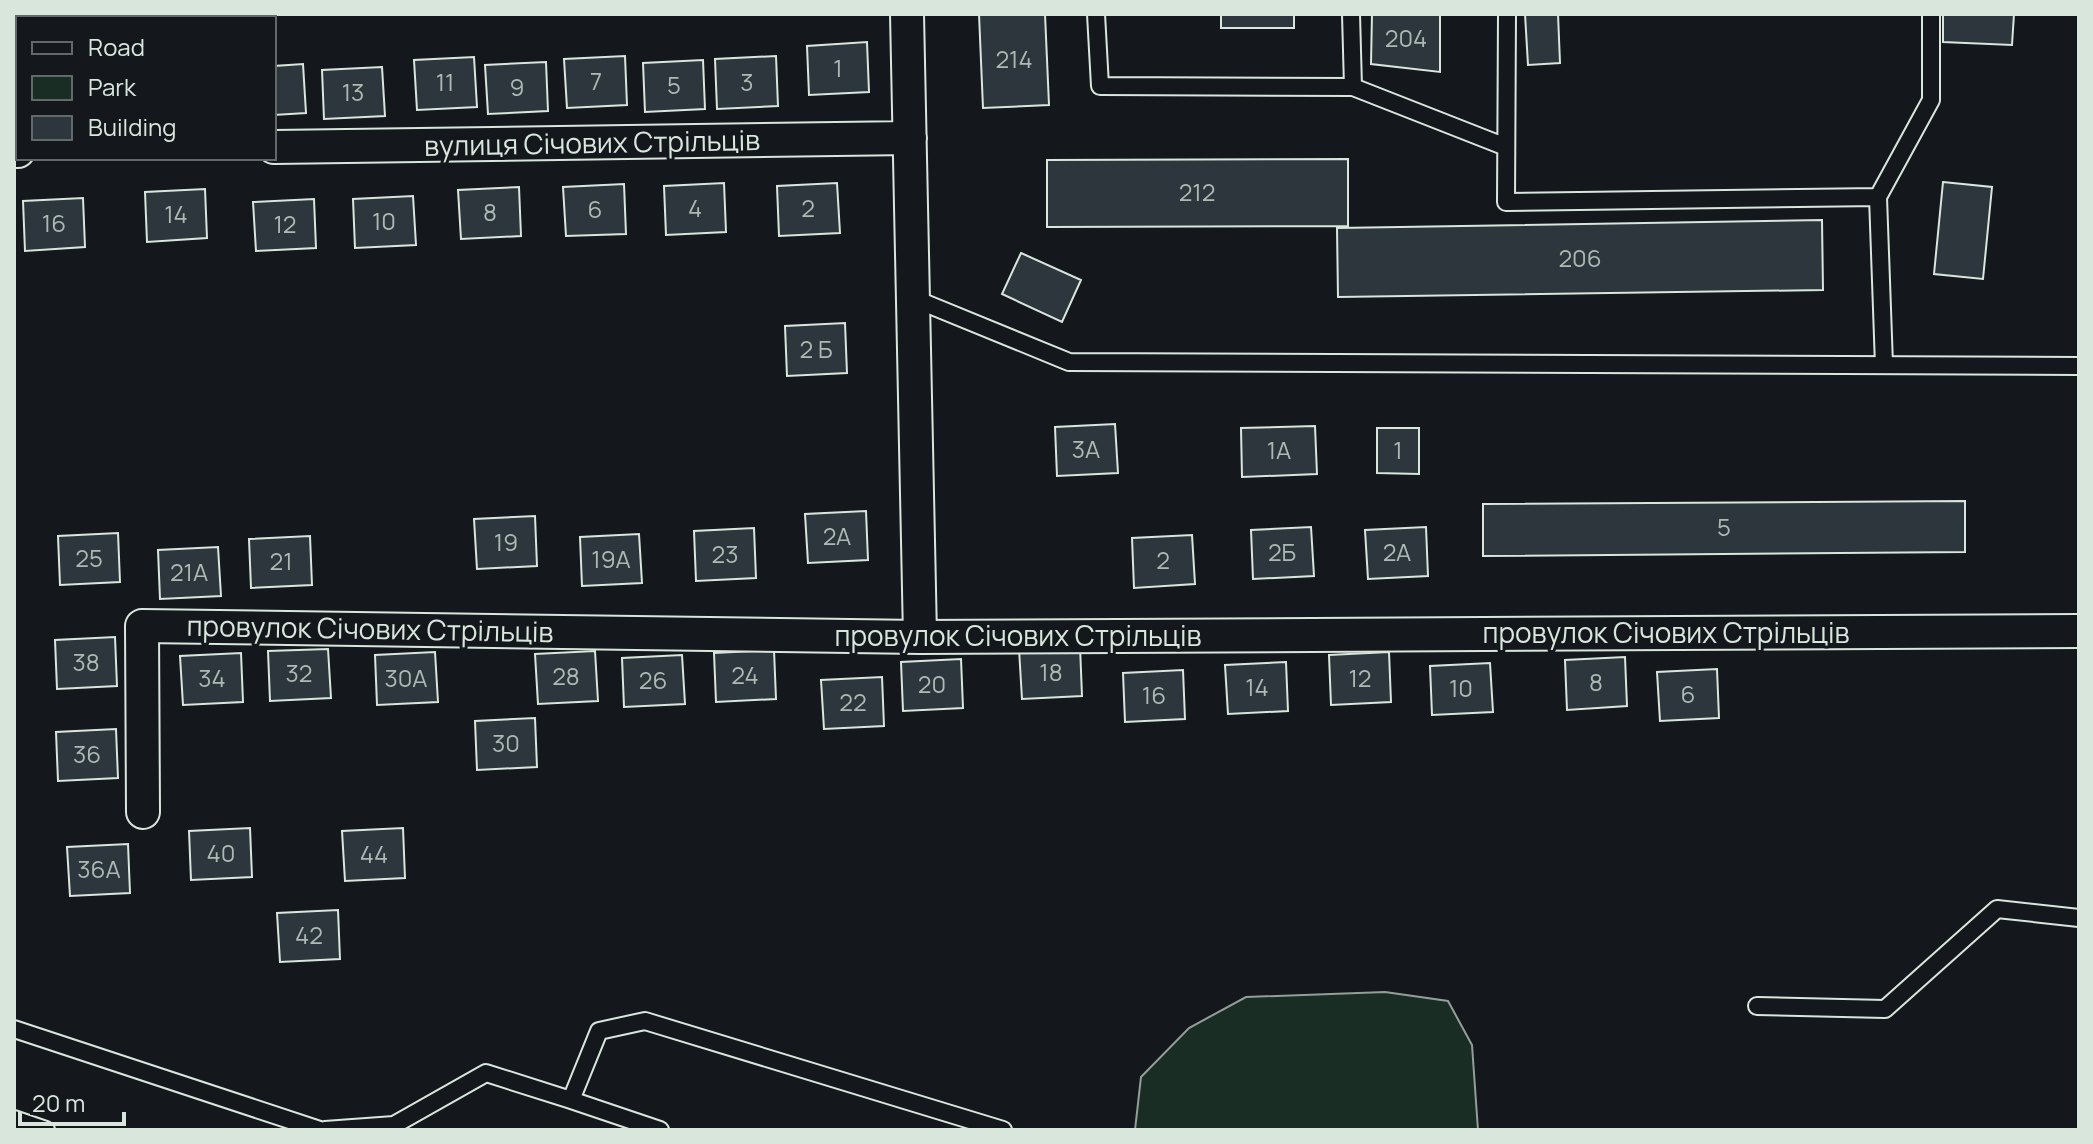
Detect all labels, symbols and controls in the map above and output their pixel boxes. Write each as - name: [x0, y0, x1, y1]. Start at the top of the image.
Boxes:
- legend: [16, 16, 276, 160]
- house number: 204: [1385, 21, 1427, 54]
- text: Road: [88, 30, 145, 63]
- house number: 214: [995, 42, 1033, 75]
- house number: 1: [833, 51, 843, 84]
- house number: 7: [590, 64, 602, 97]
- house number: 11: [436, 65, 454, 98]
- house number: 3: [740, 65, 754, 98]
- house number: 5: [667, 68, 681, 101]
- text: Park: [88, 70, 137, 103]
- house number: 9: [510, 70, 524, 103]
- house number: 13: [342, 75, 364, 108]
- text: Building: [88, 110, 176, 143]
- street label: вулиця Січових Стрільців: [424, 120, 760, 164]
- house number: 212: [1179, 175, 1215, 208]
- house number: 4: [688, 191, 702, 224]
- house number: 2: [801, 191, 815, 224]
- house number: 6: [588, 192, 602, 225]
- house number: 8: [483, 195, 497, 228]
- house number: 14: [164, 197, 188, 230]
- house number: 10: [372, 204, 396, 237]
- house number: 16: [42, 206, 66, 239]
- house number: 12: [273, 207, 297, 240]
- house number: 206: [1558, 241, 1602, 274]
- house number: 2 Б: [800, 332, 832, 365]
- house number: 3А: [1072, 432, 1100, 465]
- house number: 1А: [1267, 433, 1291, 466]
- house number: 1: [1393, 433, 1403, 466]
- house number: 5: [1717, 510, 1731, 543]
- house number: 2А: [823, 519, 851, 552]
- house number: 19: [494, 525, 518, 558]
- house number: 2Б: [1268, 535, 1296, 568]
- house number: 2А: [1383, 535, 1411, 568]
- house number: 23: [712, 537, 738, 570]
- house number: 25: [75, 541, 103, 574]
- house number: 19А: [591, 542, 631, 575]
- house number: 2: [1156, 543, 1170, 576]
- house number: 21: [269, 544, 293, 577]
- house number: 21А: [170, 555, 208, 588]
- street label: провулок Січових Стрільців: [186, 606, 554, 650]
- street label: провулок Січових Стрільців: [1483, 613, 1849, 651]
- street label: провулок Січових Стрільців: [835, 616, 1201, 654]
- house number: 38: [72, 645, 100, 678]
- house number: 18: [1039, 655, 1063, 688]
- house number: 32: [286, 656, 312, 689]
- house number: 24: [731, 658, 759, 691]
- house number: 28: [552, 659, 580, 692]
- house number: 34: [198, 661, 226, 694]
- house number: 30А: [384, 661, 428, 694]
- house number: 12: [1348, 661, 1372, 694]
- house number: 26: [639, 663, 667, 696]
- house number: 8: [1589, 665, 1603, 698]
- house number: 20: [918, 667, 946, 700]
- house number: 14: [1245, 670, 1269, 703]
- house number: 10: [1449, 671, 1473, 704]
- house number: 6: [1681, 677, 1695, 710]
- house number: 16: [1142, 678, 1166, 711]
- house number: 22: [839, 685, 867, 718]
- house number: 30: [492, 726, 520, 759]
- house number: 36: [73, 737, 101, 770]
- house number: 40: [207, 836, 235, 869]
- house number: 44: [360, 837, 388, 870]
- house number: 36А: [77, 852, 121, 885]
- house number: 42: [295, 918, 323, 951]
- scale bar: [20, 1076, 124, 1126]
- text: 20 m: [32, 1086, 85, 1119]

